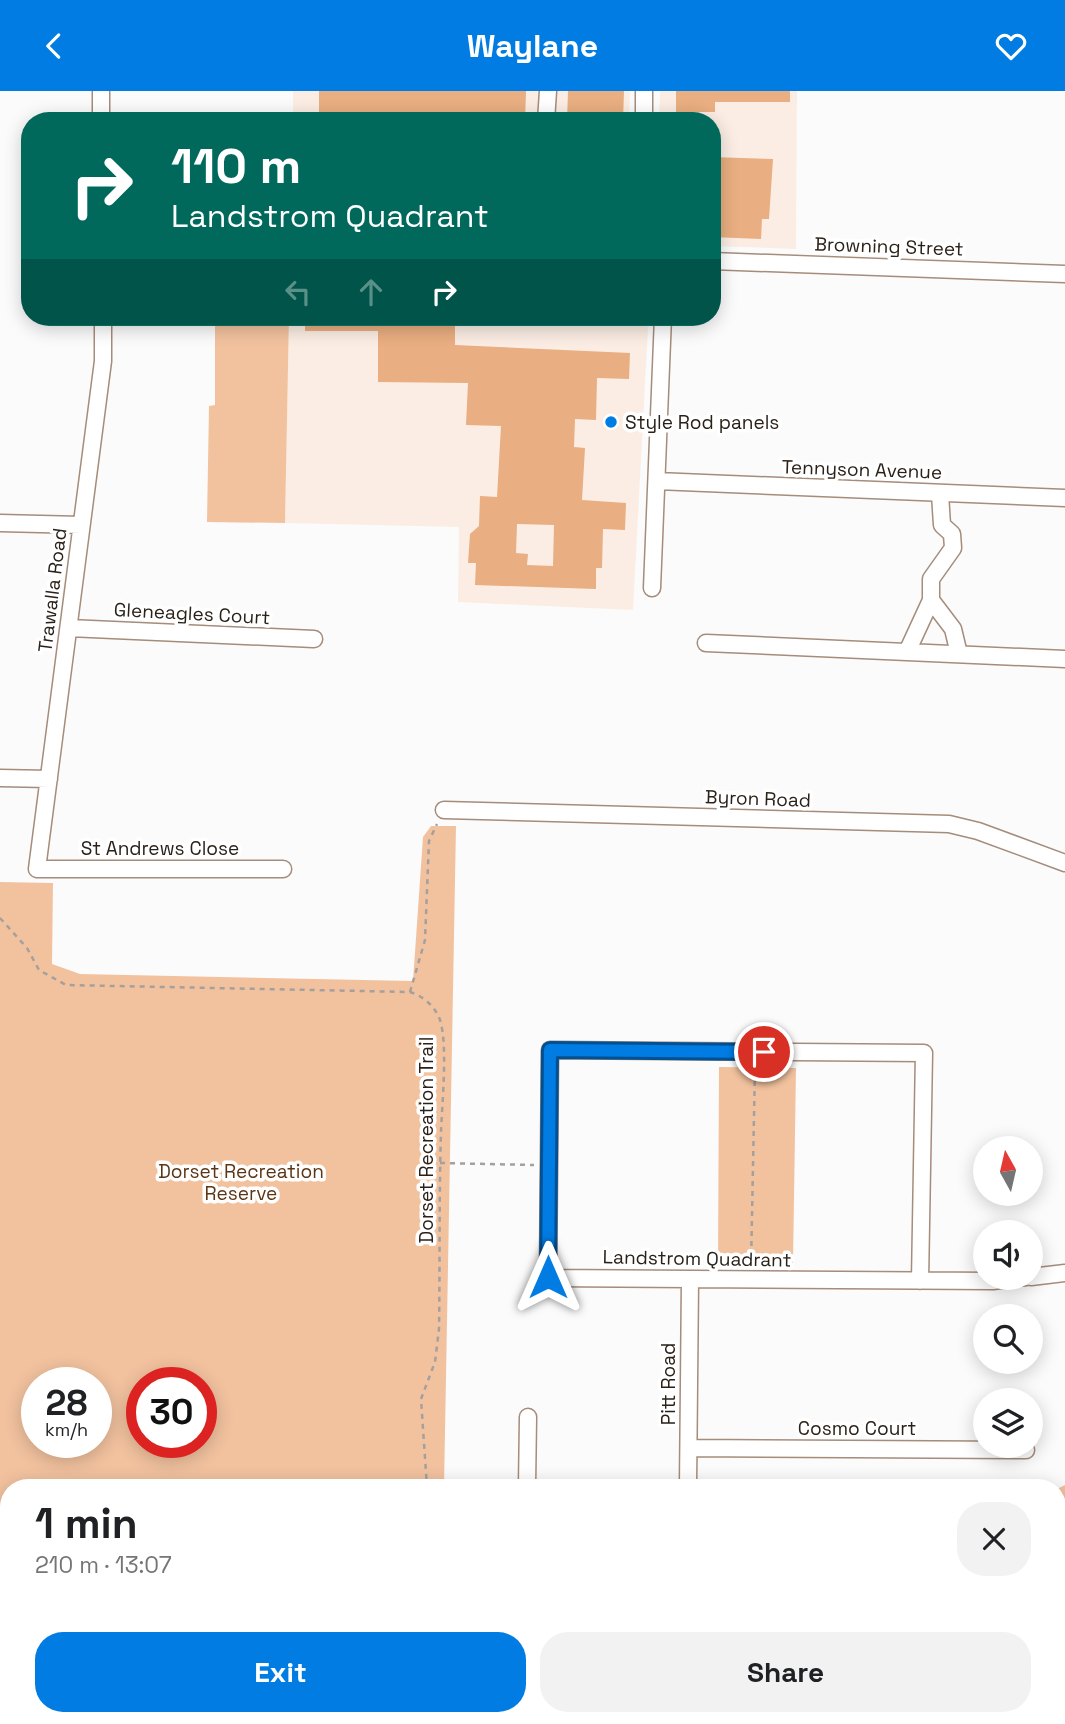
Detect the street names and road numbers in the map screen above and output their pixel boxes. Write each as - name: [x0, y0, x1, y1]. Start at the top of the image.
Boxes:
- street label: Browning Street: [814, 231, 964, 262]
- street label: Tennyson Avenue: [781, 454, 943, 485]
- street label: Trawalla Road: [32, 526, 73, 654]
- street label: Gleneagles Court: [113, 597, 271, 630]
- street label: Byron Road: [705, 784, 811, 813]
- street label: St Andrews Close: [81, 836, 239, 861]
- street label: Dorset Recreation Trail: [414, 1037, 439, 1243]
- street label: Landstrom Quadrant: [602, 1244, 792, 1273]
- street label: Pitt Road: [656, 1343, 681, 1425]
- street label: Cosmo Court: [798, 1416, 916, 1441]

